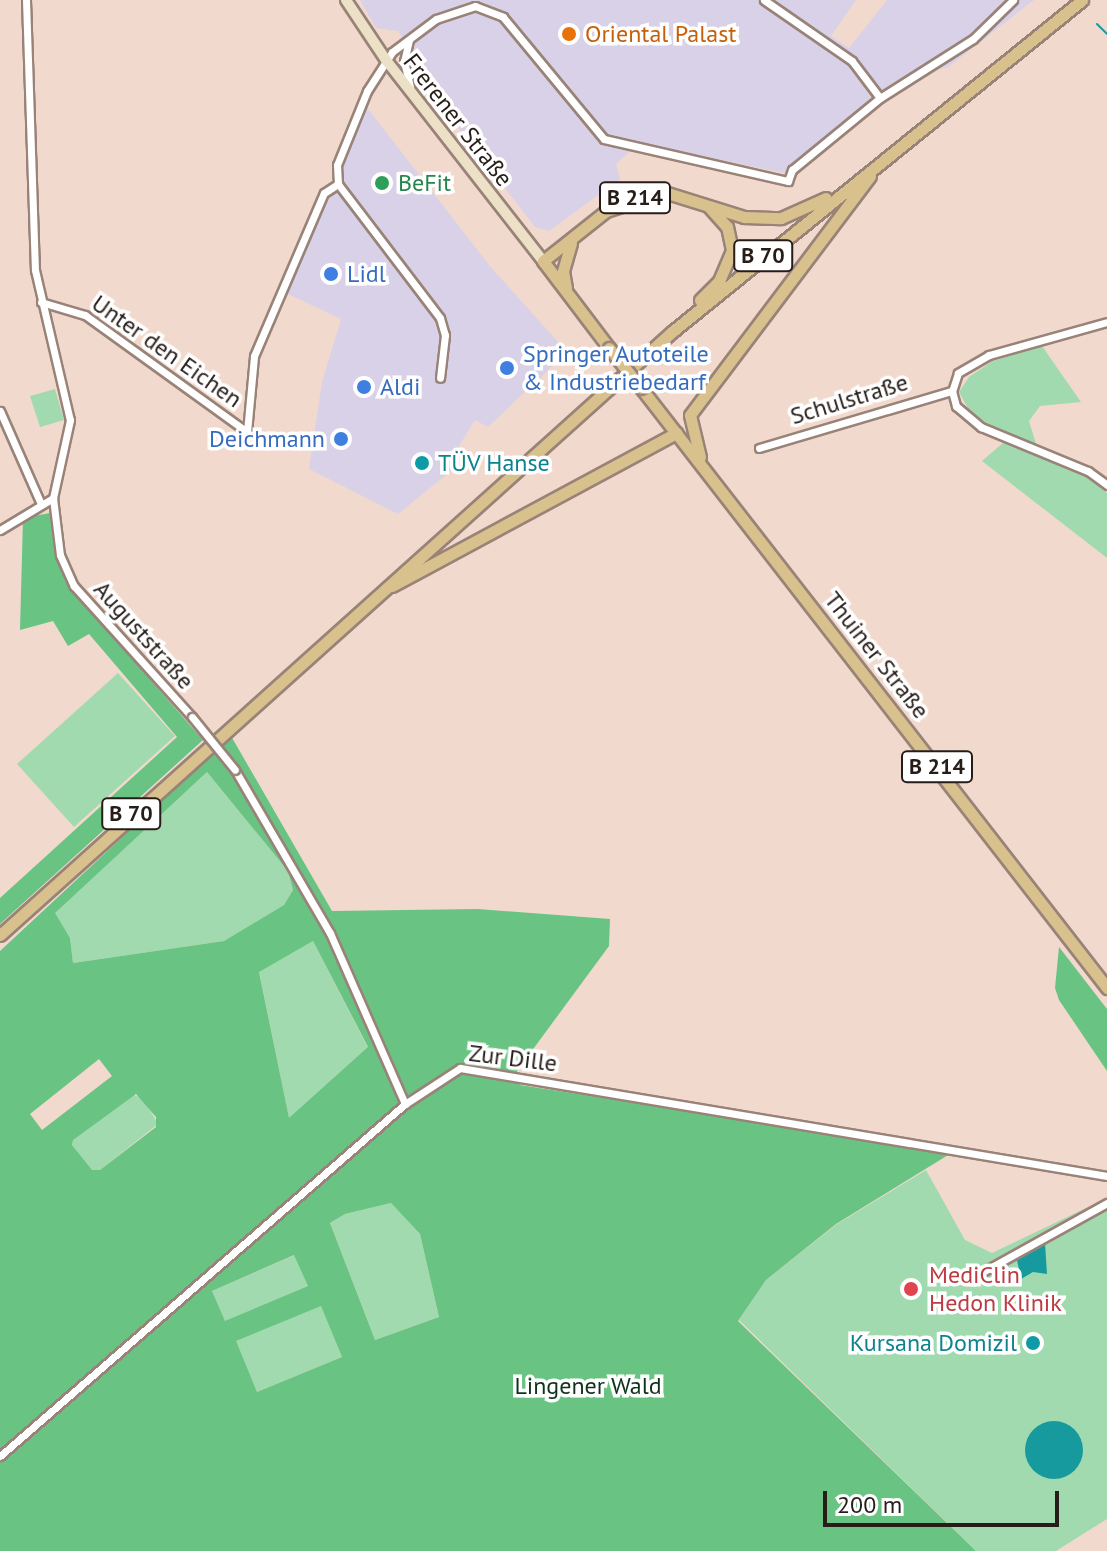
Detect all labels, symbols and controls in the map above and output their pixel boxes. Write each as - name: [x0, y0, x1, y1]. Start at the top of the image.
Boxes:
- place label: Oriental Palast: [585, 20, 736, 48]
- marker: Oriental Palast: [560, 25, 578, 43]
- street label: Frerener Straße: [397, 48, 519, 192]
- place label: BeFit: [398, 169, 451, 197]
- marker: BeFit: [373, 174, 391, 192]
- road number: B 214: [599, 180, 671, 216]
- road number: B 70: [733, 238, 793, 274]
- place label: Lidl: [347, 260, 386, 288]
- marker: Lidl: [322, 265, 340, 283]
- street label: Unter den Eichen: [86, 289, 248, 413]
- place label: Springer Autoteile & Industriebedarf: [523, 340, 710, 396]
- marker: Springer Autoteile & Industriebedarf: [498, 359, 516, 377]
- street label: Schulstraße: [787, 367, 911, 431]
- place label: Aldi: [380, 373, 420, 401]
- marker: Aldi: [355, 378, 373, 396]
- place label: Deichmann: [209, 425, 325, 453]
- marker: Deichmann: [332, 430, 350, 448]
- place label: TÜV Hanse: [438, 449, 550, 477]
- marker: TÜV Hanse: [413, 454, 431, 472]
- street label: Auguststraße: [88, 575, 200, 695]
- street label: Thuiner Straße: [819, 586, 935, 724]
- road number: B 214: [901, 749, 973, 785]
- road number: B 70: [101, 796, 161, 832]
- street label: Zur Dille: [467, 1038, 559, 1078]
- place label: MediClin Hedon Klinik: [929, 1261, 1062, 1317]
- marker: MediClin Hedon Klinik: [900, 1278, 922, 1300]
- place label: Kursana Domizil: [850, 1329, 1017, 1357]
- marker: Kursana Domizil: [1024, 1334, 1042, 1352]
- park label: Lingener Wald: [514, 1372, 662, 1400]
- scale bar: [827, 1475, 1063, 1525]
- text: 200 m: [837, 1489, 902, 1520]

